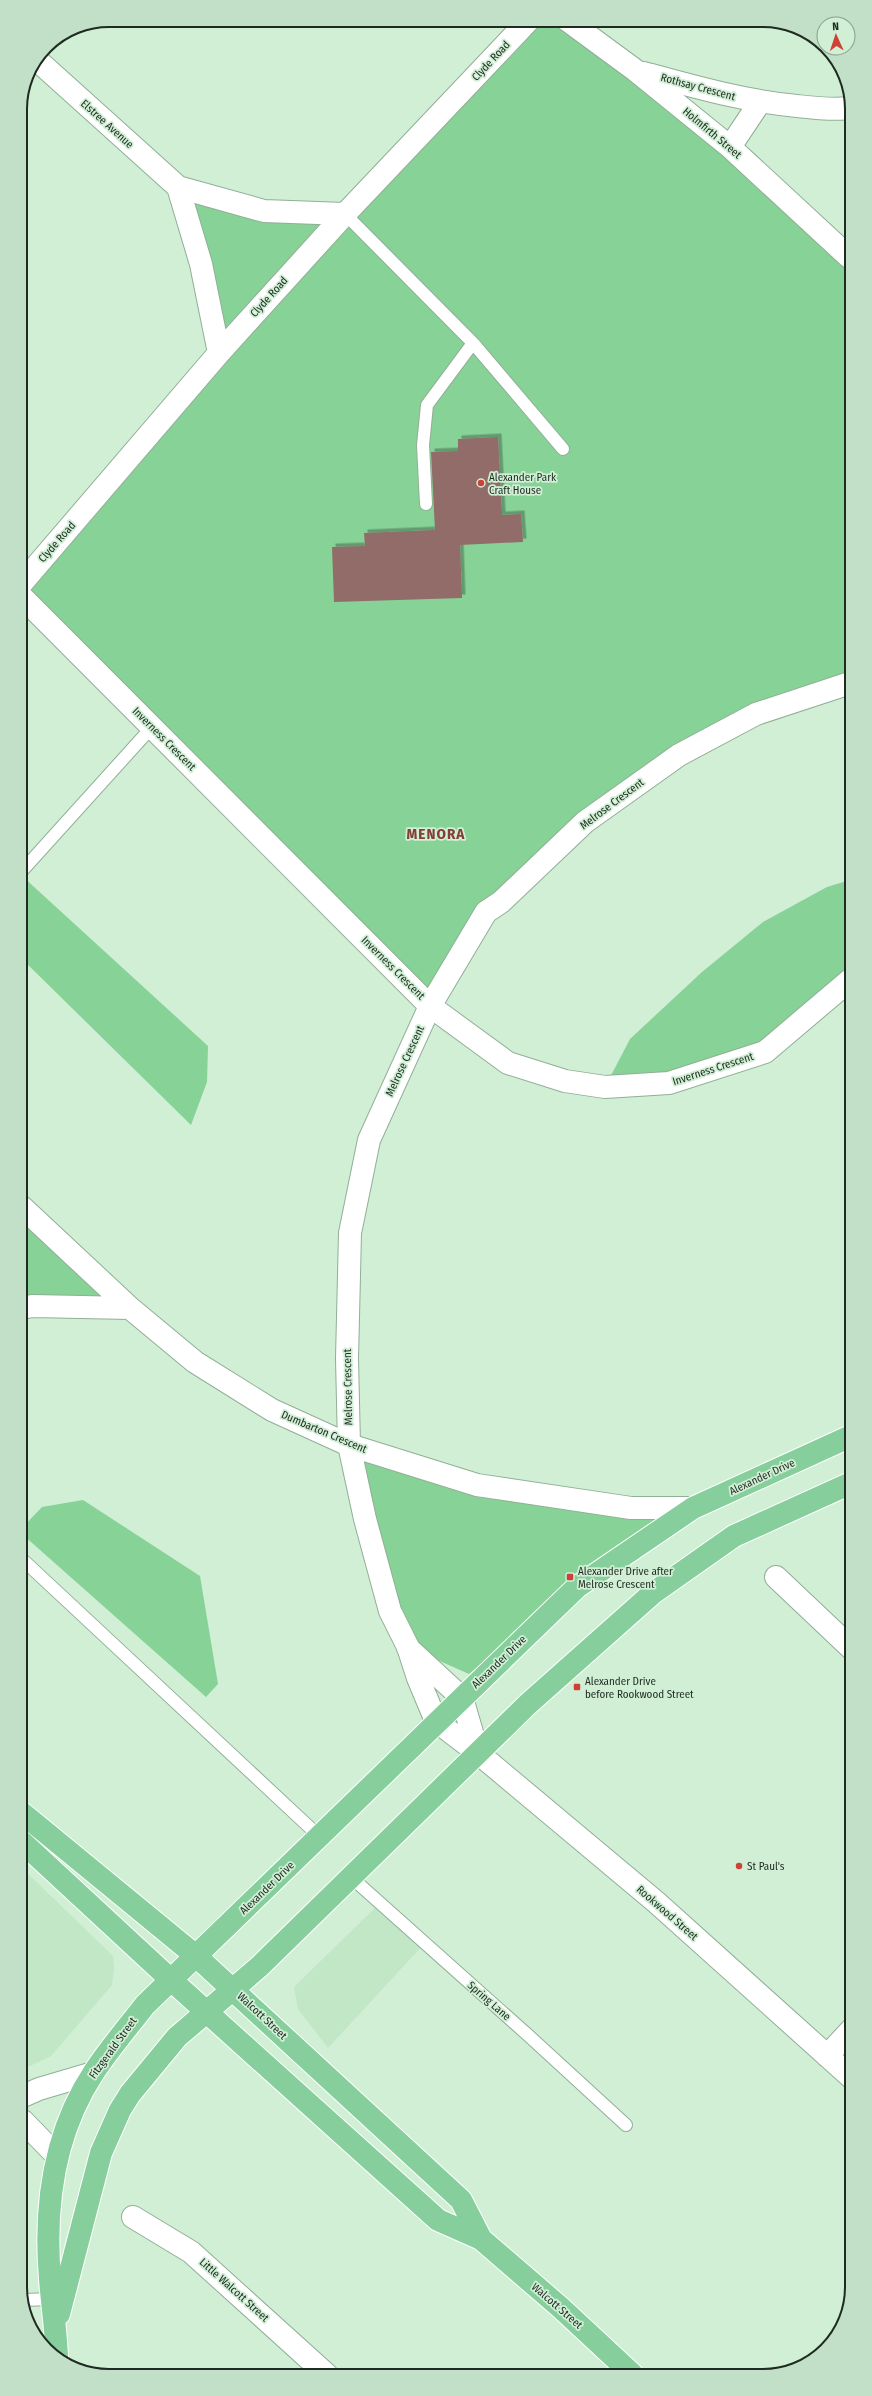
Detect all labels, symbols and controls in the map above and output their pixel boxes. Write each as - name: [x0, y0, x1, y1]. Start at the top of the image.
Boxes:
- north arrow: [816, 16, 856, 56]
- text: N: [832, 20, 839, 33]
- street label: Clyde Road: [469, 38, 513, 84]
- street label: Rothsay Crescent: [659, 71, 737, 103]
- street label: Elstree Avenue: [78, 97, 136, 151]
- street label: Holmfirth Street: [680, 105, 744, 162]
- street label: Clyde Road: [247, 274, 291, 320]
- place label: Alexander Park Craft House: [489, 471, 557, 497]
- marker: Alexander Park Craft House: [476, 478, 486, 488]
- street label: Clyde Road: [36, 519, 78, 565]
- street label: Inverness Crescent: [130, 705, 199, 774]
- street label: Melrose Crescent: [577, 776, 647, 832]
- district label: MENORA: [407, 825, 465, 843]
- street label: Inverness Crescent: [359, 934, 428, 1003]
- street label: Melrose Crescent: [383, 1023, 427, 1098]
- street label: Inverness Crescent: [671, 1050, 755, 1088]
- street label: Melrose Crescent: [341, 1348, 355, 1425]
- street label: Dumbarton Crescent: [279, 1408, 369, 1456]
- street label: Alexander Drive: [727, 1456, 797, 1498]
- place label: Alexander Drive after Melrose Crescent: [578, 1565, 673, 1591]
- marker: Alexander Drive after Melrose Crescent: [565, 1572, 575, 1582]
- street label: Alexander Drive: [469, 1633, 529, 1691]
- place label: Alexander Drive before Rookwood Street: [585, 1675, 694, 1701]
- marker: Alexander Drive before Rookwood Street: [572, 1682, 582, 1692]
- street label: Alexander Drive: [237, 1859, 297, 1917]
- place label: St Paul's: [747, 1860, 785, 1873]
- marker: St Paul's: [734, 1861, 744, 1871]
- street label: Rookwood Street: [634, 1883, 701, 1943]
- street label: Spring Lane: [465, 1979, 513, 2023]
- street label: Walcott Street: [234, 1990, 290, 2043]
- street label: Fitzgerald Street: [86, 2014, 140, 2081]
- street label: Little Walcott Street: [197, 2255, 272, 2325]
- street label: Walcott Street: [529, 2280, 585, 2332]

